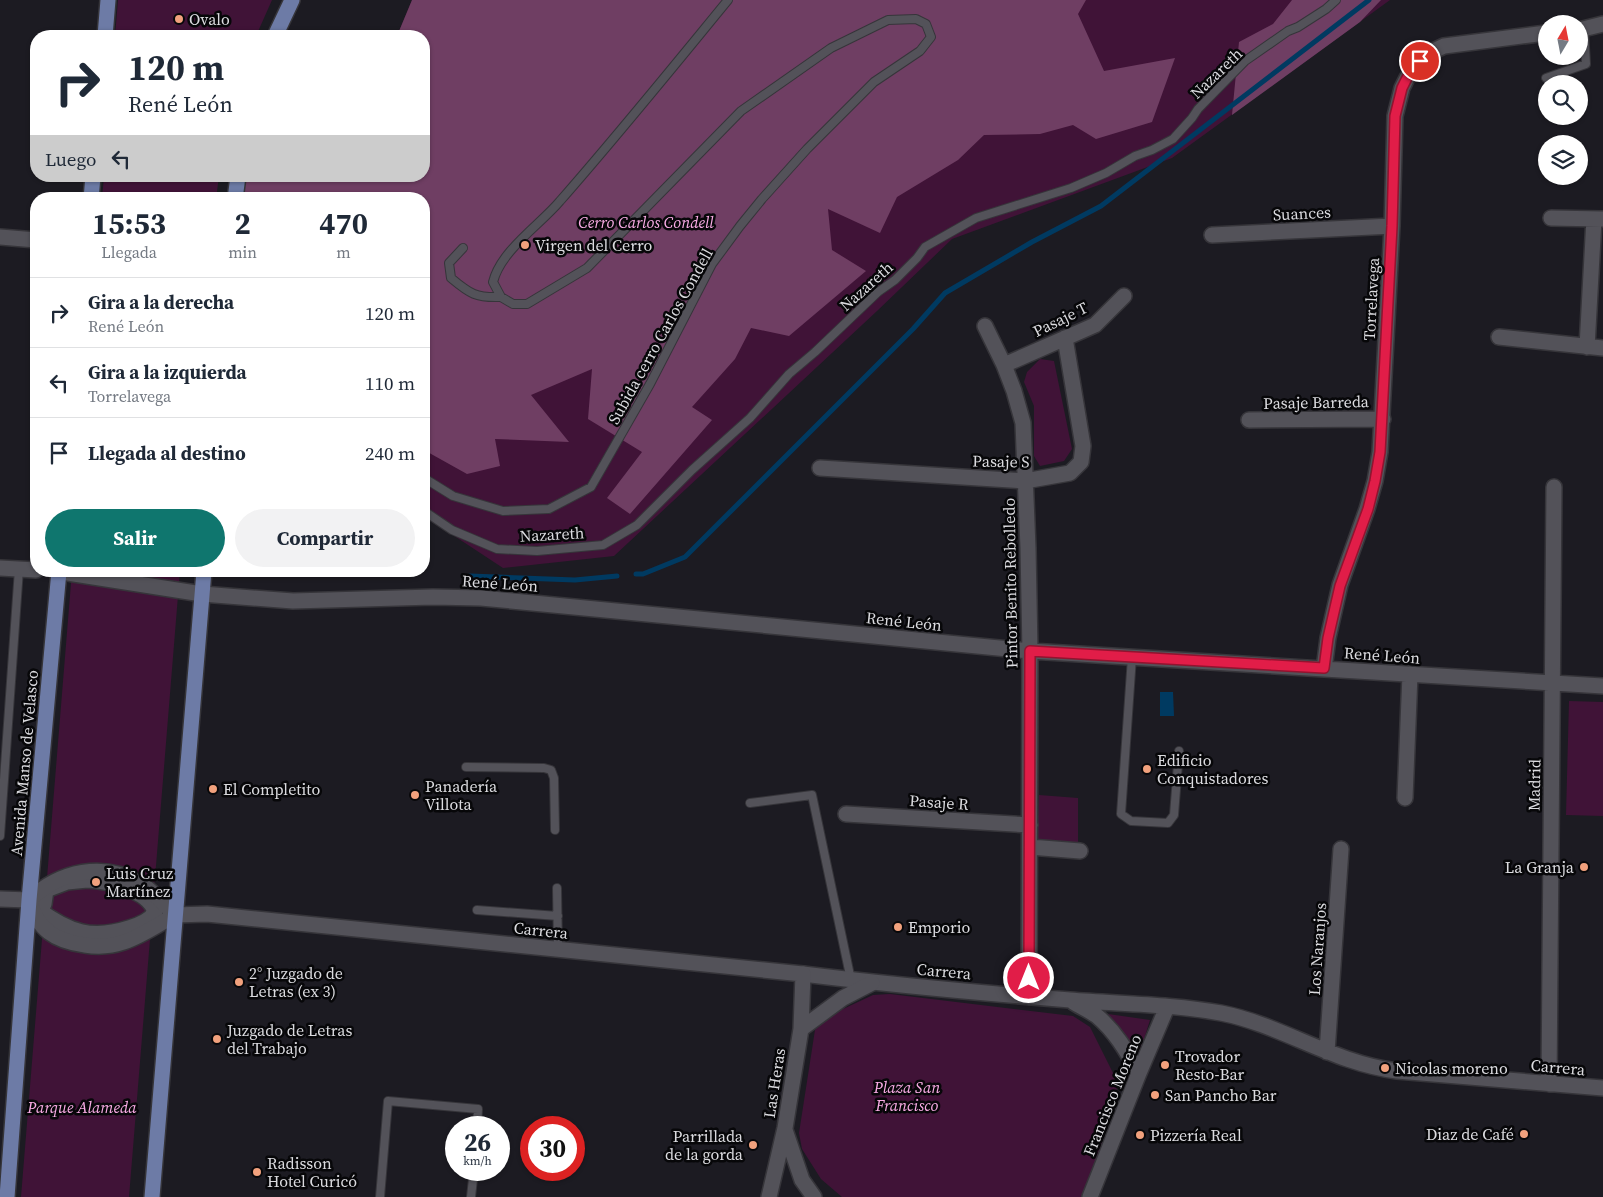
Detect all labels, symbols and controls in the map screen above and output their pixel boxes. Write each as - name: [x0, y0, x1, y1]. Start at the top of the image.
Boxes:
- place label: Ovalo: [189, 8, 230, 30]
- marker: Ovalo: [173, 13, 185, 25]
- north arrow: [1538, 15, 1588, 65]
- map controls: [1538, 15, 1588, 185]
- pin: [1399, 40, 1441, 82]
- street label: Nazareth: [1185, 42, 1247, 103]
- text: 120 m: [128, 44, 224, 92]
- icon: arrive: [1406, 47, 1434, 75]
- icon: right: [45, 50, 110, 115]
- button: search: [1538, 75, 1588, 125]
- text: René León: [128, 89, 233, 119]
- button: layers: [1538, 135, 1588, 185]
- icon: left: [107, 145, 135, 173]
- text: Luego: [45, 146, 97, 172]
- street label: Suances: [1272, 200, 1332, 226]
- text: 15:53: [92, 203, 166, 244]
- text: 2: [234, 203, 251, 244]
- text: 470: [319, 203, 368, 244]
- park label: Cerro Carlos Condell: [578, 211, 714, 233]
- place label: Virgen del Cerro: [535, 234, 653, 256]
- marker: Virgen del Cerro: [519, 239, 531, 251]
- text: Llegada: [101, 241, 157, 263]
- text: min: [228, 241, 257, 263]
- text: m: [336, 241, 351, 263]
- street label: Subida cerro Carlos Condell: [602, 244, 718, 428]
- street label: Nazareth: [835, 256, 898, 316]
- street label: Torrelavega: [1358, 256, 1384, 341]
- text: Gira a la derecha: [88, 289, 234, 315]
- street label: Pasaje T: [1029, 296, 1091, 342]
- icon: right: [45, 299, 73, 327]
- text: 120 m: [365, 300, 415, 326]
- text: René León: [88, 315, 164, 337]
- text: Gira a la izquierda: [88, 359, 247, 385]
- icon: left: [45, 369, 73, 397]
- text: 110 m: [365, 370, 415, 396]
- text: Torrelavega: [88, 385, 171, 407]
- street label: Pasaje Barreda: [1263, 390, 1370, 414]
- icon: arrive: [45, 439, 73, 467]
- text: Llegada al destino: [88, 440, 246, 466]
- text: 240 m: [365, 440, 415, 466]
- street label: Pasaje S: [972, 450, 1030, 472]
- street label: Pintor Benito Rebolledo: [998, 497, 1022, 668]
- button: Salir: [45, 509, 225, 567]
- button: Compartir: [235, 509, 415, 567]
- street label: Nazareth: [519, 521, 585, 547]
- street label: René León: [461, 569, 539, 597]
- street label: René León: [865, 606, 943, 636]
- street label: René León: [1343, 641, 1421, 669]
- street label: Avenida Manso de Velasco: [5, 669, 43, 857]
- place label: Edificio Conquistadores: [1157, 749, 1268, 789]
- street label: Madrid: [1523, 759, 1545, 811]
- marker: Edificio Conquistadores: [1141, 763, 1153, 775]
- place label: Panadería Villota: [425, 775, 498, 815]
- place label: El Completito: [223, 778, 320, 800]
- marker: El Completito: [207, 783, 219, 795]
- marker: Panadería Villota: [409, 789, 421, 801]
- street label: Pasaje R: [909, 789, 970, 815]
- place label: La Granja: [1505, 856, 1575, 878]
- marker: La Granja: [1578, 861, 1590, 873]
- place label: Luis Cruz Martínez: [106, 862, 173, 902]
- marker: Luis Cruz Martínez: [90, 876, 102, 888]
- street label: Los Naranjos: [1303, 902, 1331, 996]
- street label: Carrera: [513, 916, 570, 944]
- place label: Emporio: [908, 916, 970, 938]
- marker: Emporio: [892, 921, 904, 933]
- position arrow: [1002, 951, 1054, 1003]
- street label: Carrera: [916, 958, 973, 984]
- place label: 2° Juzgado de Letras (ex 3): [249, 962, 343, 1002]
- marker: 2° Juzgado de Letras (ex 3): [233, 976, 245, 988]
- place label: Juzgado de Letras del Trabajo: [226, 1019, 352, 1059]
- street label: Francisco Moreno: [1078, 1031, 1146, 1159]
- marker: Juzgado de Letras del Trabajo: [211, 1033, 223, 1045]
- place label: Trovador Resto-Bar: [1175, 1045, 1245, 1085]
- street label: Las Heras: [758, 1046, 790, 1120]
- street label: Carrera: [1530, 1054, 1587, 1080]
- place label: Nicolas moreno: [1395, 1057, 1508, 1079]
- marker: Trovador Resto-Bar: [1159, 1059, 1171, 1071]
- marker: Nicolas moreno: [1379, 1062, 1391, 1074]
- park label: Plaza San Francisco: [873, 1076, 940, 1116]
- place label: San Pancho Bar: [1165, 1084, 1277, 1106]
- marker: San Pancho Bar: [1149, 1089, 1161, 1101]
- park label: Parque Alameda: [26, 1096, 137, 1118]
- speed limit sign: 30: [520, 1116, 585, 1181]
- place label: Diaz de Café: [1426, 1123, 1514, 1145]
- place label: Pizzería Real: [1150, 1124, 1242, 1146]
- text: 26: [464, 1125, 491, 1159]
- place label: Parrillada de la gorda: [665, 1125, 744, 1165]
- marker: Diaz de Café: [1518, 1128, 1530, 1140]
- marker: Pizzería Real: [1134, 1129, 1146, 1141]
- marker: Parrillada de la gorda: [747, 1139, 759, 1151]
- place label: Radisson Hotel Curicó: [267, 1152, 357, 1192]
- text: km/h: [463, 1153, 492, 1169]
- marker: Radisson Hotel Curicó: [251, 1166, 263, 1178]

